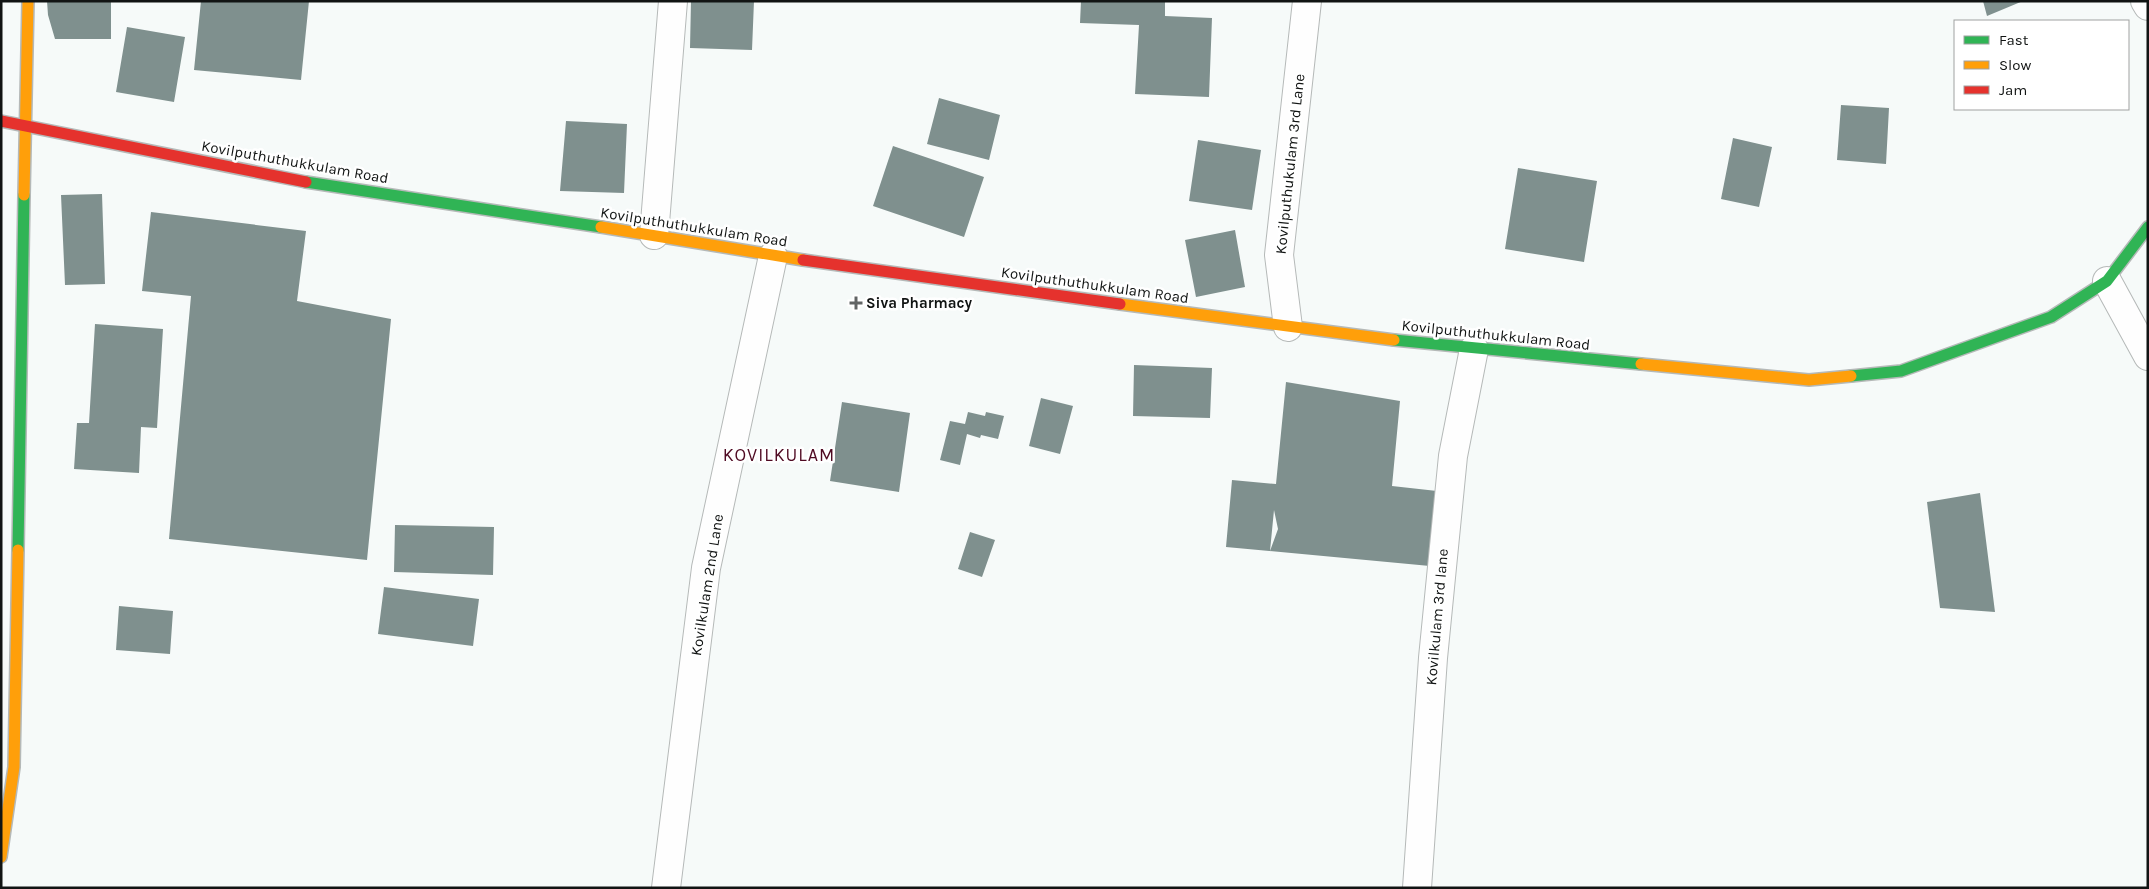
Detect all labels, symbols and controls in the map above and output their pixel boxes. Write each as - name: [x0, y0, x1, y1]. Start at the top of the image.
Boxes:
- legend: [1954, 20, 2129, 110]
- text: Fast: [1999, 31, 2029, 49]
- text: Slow: [1999, 56, 2031, 74]
- street label: Kovilputhukulam 3rd Lane: [1272, 73, 1308, 255]
- text: Jam: [1999, 81, 2027, 99]
- street label: Kovilputhuthukkulam Road: [200, 137, 390, 187]
- street label: Kovilputhuthukkulam Road: [599, 203, 789, 251]
- street label: Kovilputhuthukkulam Road: [1000, 263, 1190, 307]
- place label: Siva Pharmacy: [866, 294, 973, 312]
- marker: Siva Pharmacy: [850, 297, 862, 309]
- street label: Kovilputhuthukkulam Road: [1401, 316, 1591, 354]
- district label: KOVILKULAM: [723, 444, 835, 466]
- street label: Kovilkulam 2nd Lane: [687, 513, 727, 657]
- street label: Kovilkulam 3rd lane: [1422, 548, 1452, 686]

